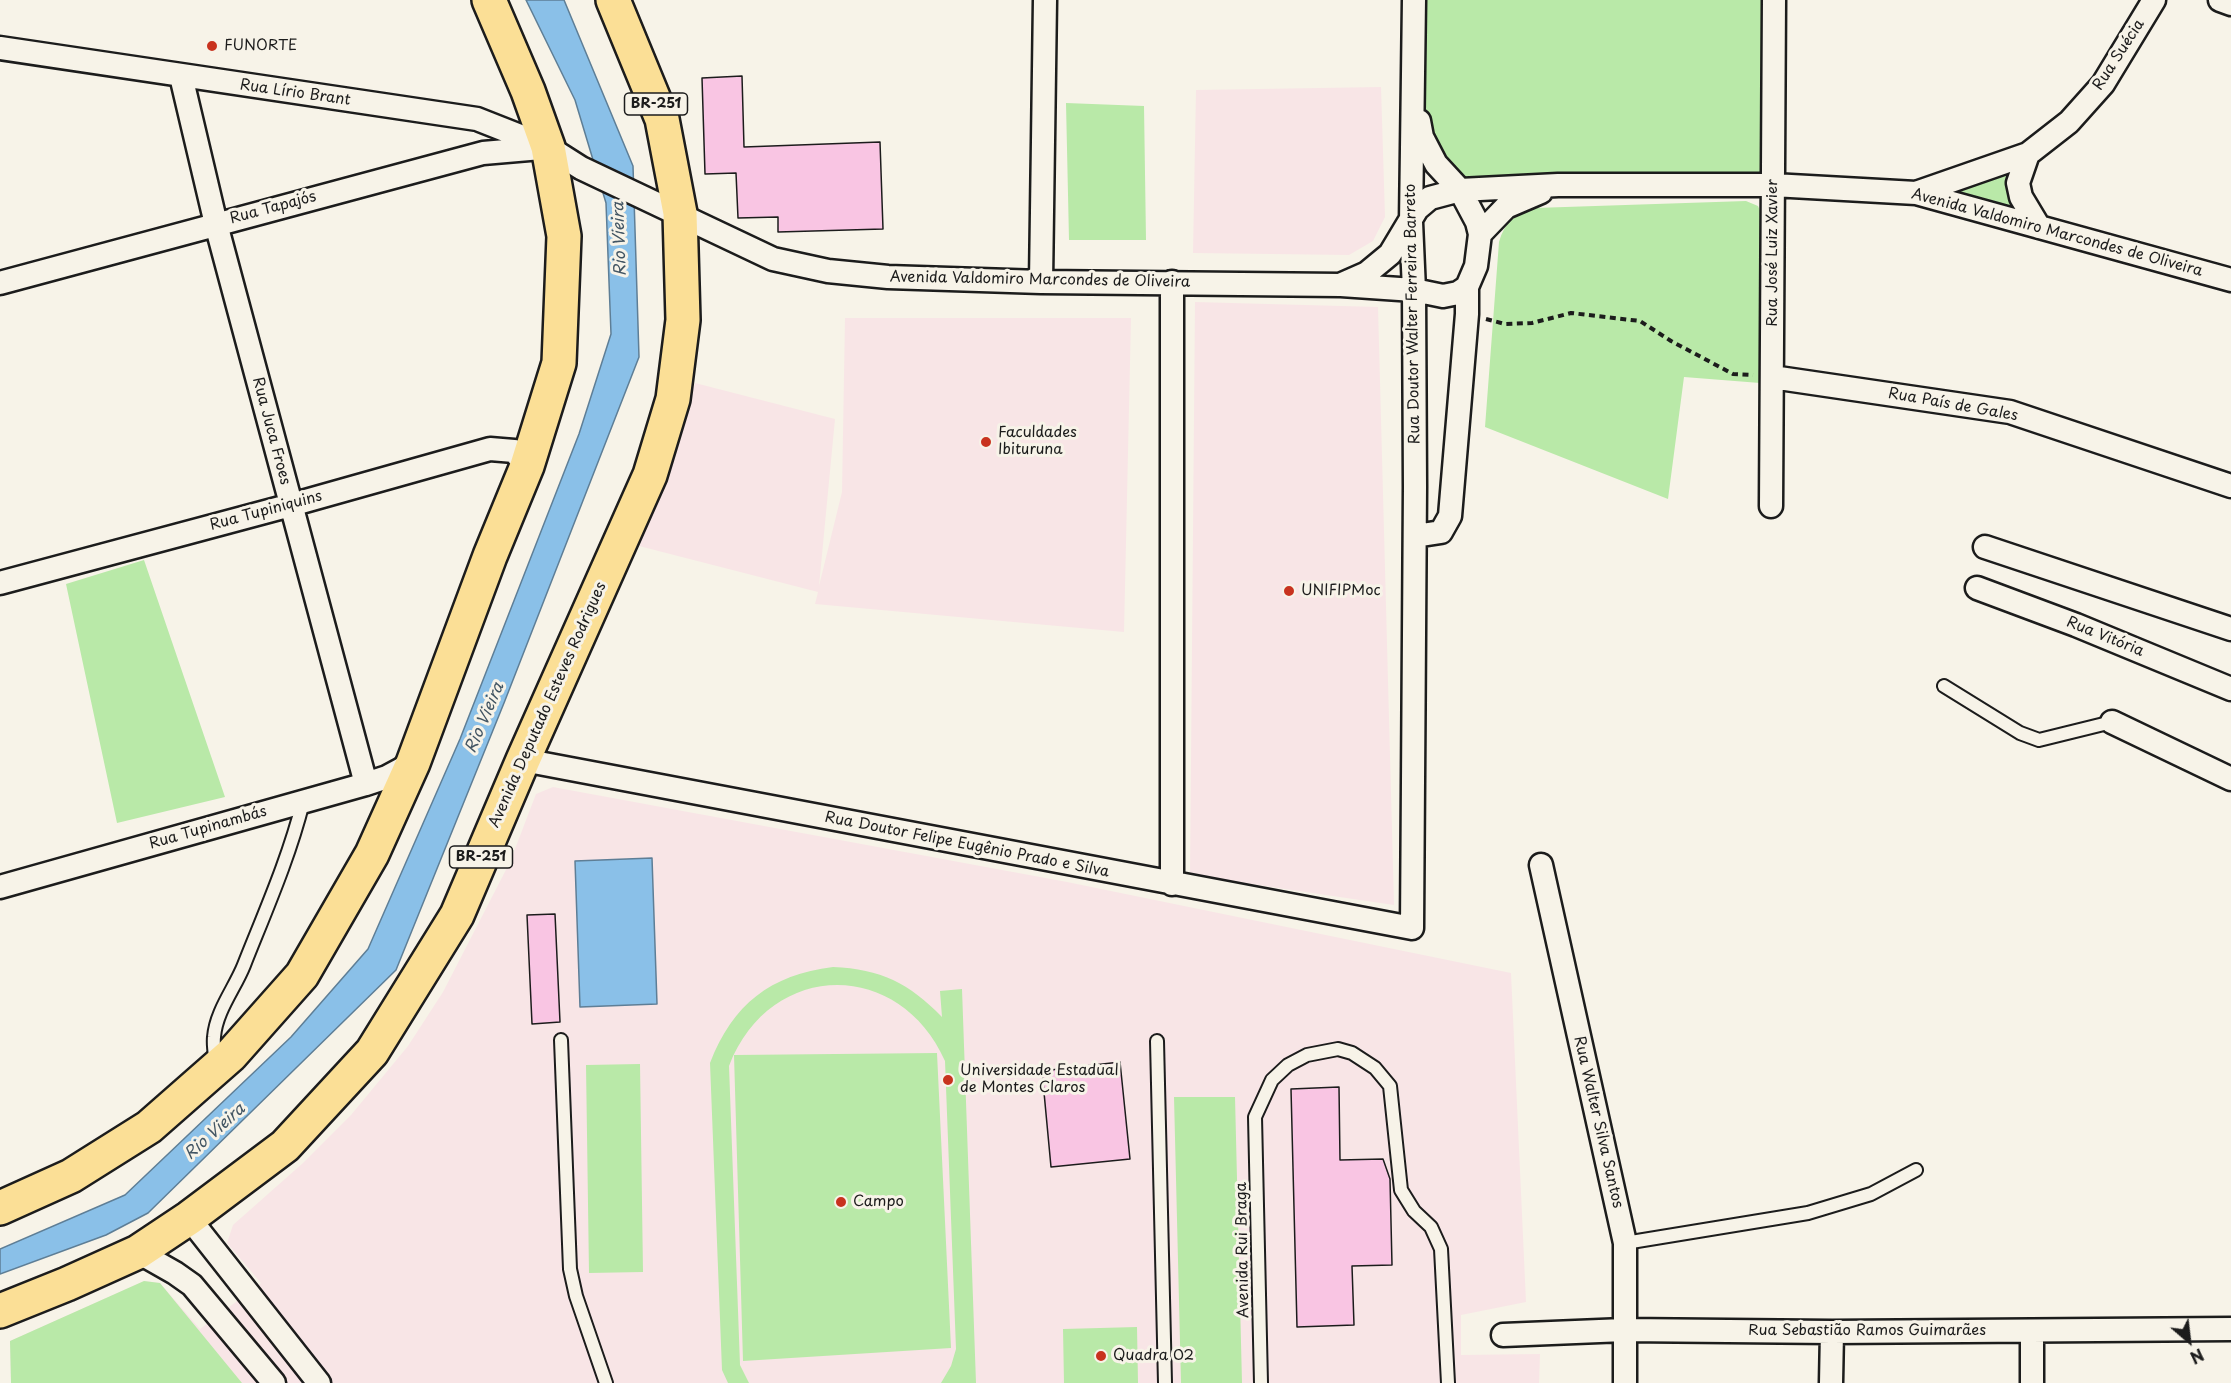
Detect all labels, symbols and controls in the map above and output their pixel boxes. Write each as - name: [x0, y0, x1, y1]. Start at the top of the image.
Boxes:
- street label: Rua Suécia: [2089, 16, 2149, 94]
- place label: FUNORTE: [224, 37, 298, 55]
- marker: FUNORTE: [205, 39, 219, 53]
- street label: Rua Lírio Brant: [238, 76, 352, 110]
- road number: BR-251: [624, 93, 688, 115]
- street label: Rua José Luiz Xavier: [1764, 179, 1782, 327]
- street label: Rua Doutor Walter Ferreira Barreto: [1402, 184, 1424, 444]
- street label: Avenida Valdomiro Marcondes de Oliveira: [1910, 185, 2204, 281]
- street label: Rua Tapajós: [228, 188, 318, 228]
- water label: Rio Vieira: [609, 201, 631, 277]
- street label: Avenida Valdomiro Marcondes de Oliveira: [890, 268, 1190, 292]
- street label: Rua Juca Froes: [248, 375, 294, 487]
- street label: Rua País de Gales: [1887, 385, 2019, 425]
- place label: Faculdades Ibituruna: [998, 424, 1077, 459]
- marker: Faculdades Ibituruna: [979, 435, 993, 449]
- street label: Rua Tupiniquins: [208, 487, 324, 535]
- street label: Avenida Deputado Esteves Rodrigues: [486, 579, 610, 831]
- place label: UNIFIPMoc: [1301, 582, 1381, 600]
- marker: UNIFIPMoc: [1282, 584, 1296, 598]
- street label: Rua Vitória: [2064, 613, 2146, 661]
- water label: Rio Vieira: [462, 680, 508, 756]
- street label: Rua Tupinambás: [147, 803, 269, 853]
- street label: Rua Doutor Felipe Eugênio Prado e Silva: [823, 809, 1111, 881]
- road number: BR-251: [450, 846, 512, 868]
- street label: Rua Walter Silva Santos: [1569, 1034, 1627, 1210]
- place label: Universidade Estadual de Montes Claros: [960, 1062, 1119, 1097]
- marker: Universidade Estadual de Montes Claros: [941, 1073, 955, 1087]
- water label: Rio Vieira: [181, 1100, 249, 1164]
- street label: Avenida Rui Braga: [1233, 1182, 1253, 1318]
- place label: Campo: [853, 1193, 904, 1211]
- marker: Campo: [834, 1195, 848, 1209]
- north arrow: [2159, 1311, 2219, 1371]
- street label: Rua Sebastião Ramos Guimarães: [1748, 1322, 1986, 1340]
- text: N: [2186, 1343, 2209, 1370]
- place label: Quadra 02: [1113, 1347, 1194, 1365]
- marker: Quadra 02: [1094, 1349, 1108, 1363]

